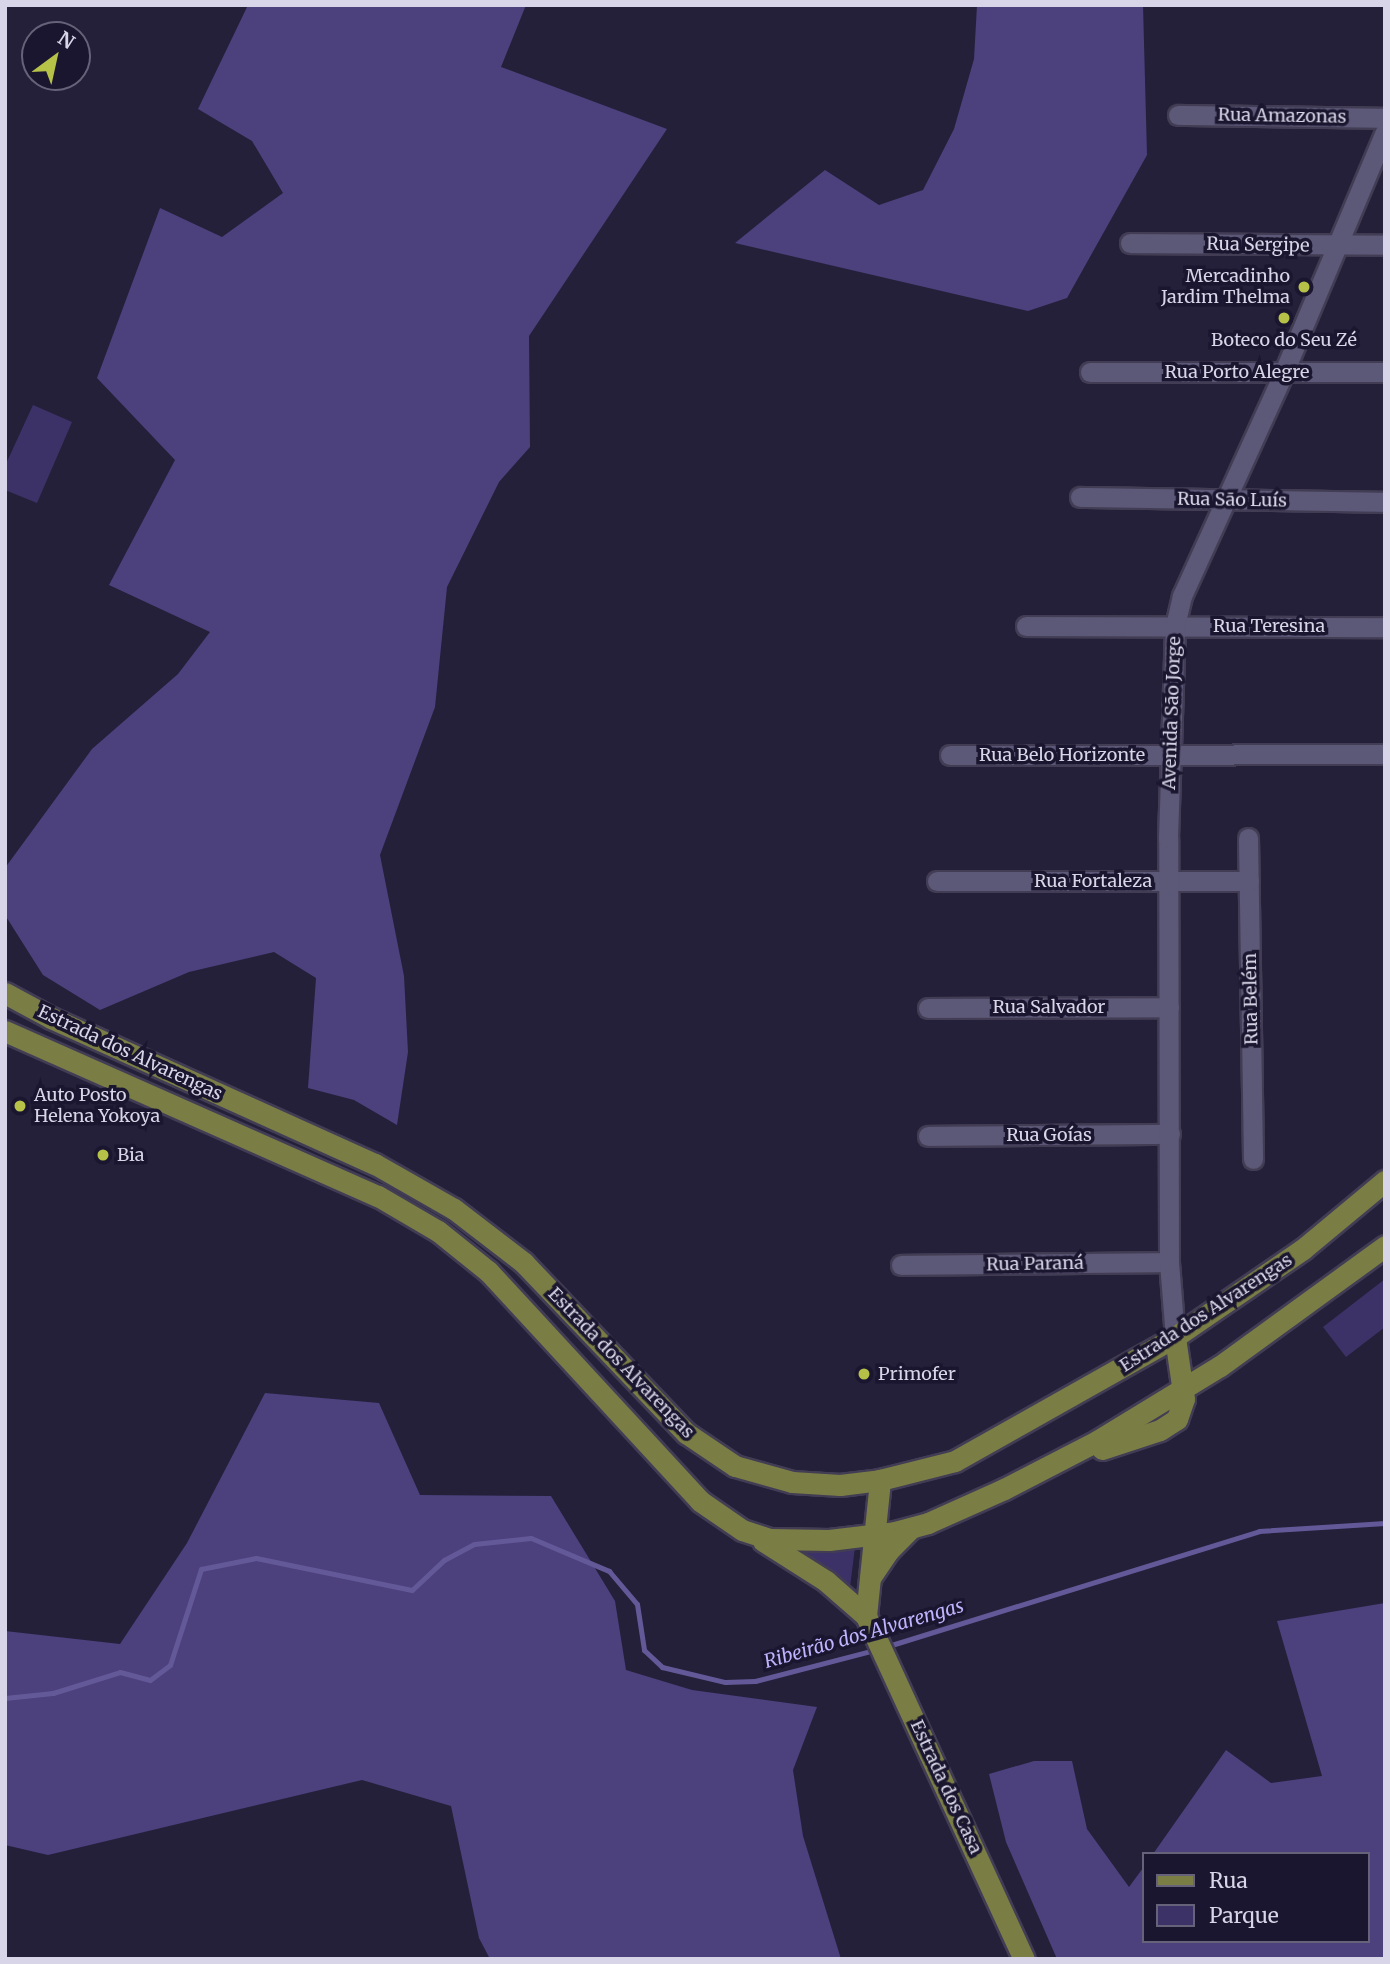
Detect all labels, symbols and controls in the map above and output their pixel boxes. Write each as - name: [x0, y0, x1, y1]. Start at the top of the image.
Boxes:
- north arrow: [21, 21, 91, 91]
- text: N: [54, 26, 79, 54]
- street label: Rua Amazonas: [1218, 104, 1346, 128]
- street label: Rua Sergipe: [1206, 233, 1310, 257]
- place label: Mercadinho Jardim Thelma: [1161, 266, 1290, 308]
- marker: Mercadinho Jardim Thelma: [1296, 279, 1312, 295]
- marker: Boteco do Seu Zé: [1276, 310, 1292, 326]
- place label: Boteco do Seu Zé: [1211, 329, 1357, 351]
- street label: Rua Porto Alegre: [1165, 361, 1309, 383]
- street label: Rua São Luís: [1177, 488, 1287, 512]
- street label: Rua Teresina: [1213, 615, 1325, 637]
- street label: Avenida São Jorge: [1159, 636, 1185, 790]
- street label: Rua Belo Horizonte: [979, 744, 1145, 766]
- street label: Rua Fortaleza: [1034, 870, 1152, 892]
- street label: Rua Belém: [1239, 953, 1263, 1045]
- street label: Rua Salvador: [993, 996, 1105, 1018]
- street label: Estrada dos Alvarengas: [34, 1001, 226, 1105]
- place label: Auto Posto Helena Yokoya: [34, 1085, 160, 1128]
- marker: Auto Posto Helena Yokoya: [12, 1098, 28, 1114]
- street label: Rua Goías: [1006, 1124, 1092, 1146]
- place label: Bia: [117, 1144, 144, 1166]
- marker: Bia: [95, 1147, 111, 1163]
- street label: Estrada dos Alvarengas: [1116, 1249, 1296, 1377]
- street label: Rua Paraná: [986, 1252, 1084, 1276]
- street label: Estrada dos Alvarengas: [543, 1283, 699, 1443]
- place label: Primofer: [878, 1363, 956, 1385]
- marker: Primofer: [856, 1366, 872, 1382]
- water label: Ribeirão dos Alvarengas: [762, 1595, 966, 1673]
- street label: Estrada dos Casa: [906, 1717, 986, 1857]
- legend: [1142, 1852, 1369, 1943]
- text: Rua: [1209, 1867, 1248, 1894]
- text: Parque: [1209, 1902, 1279, 1929]

